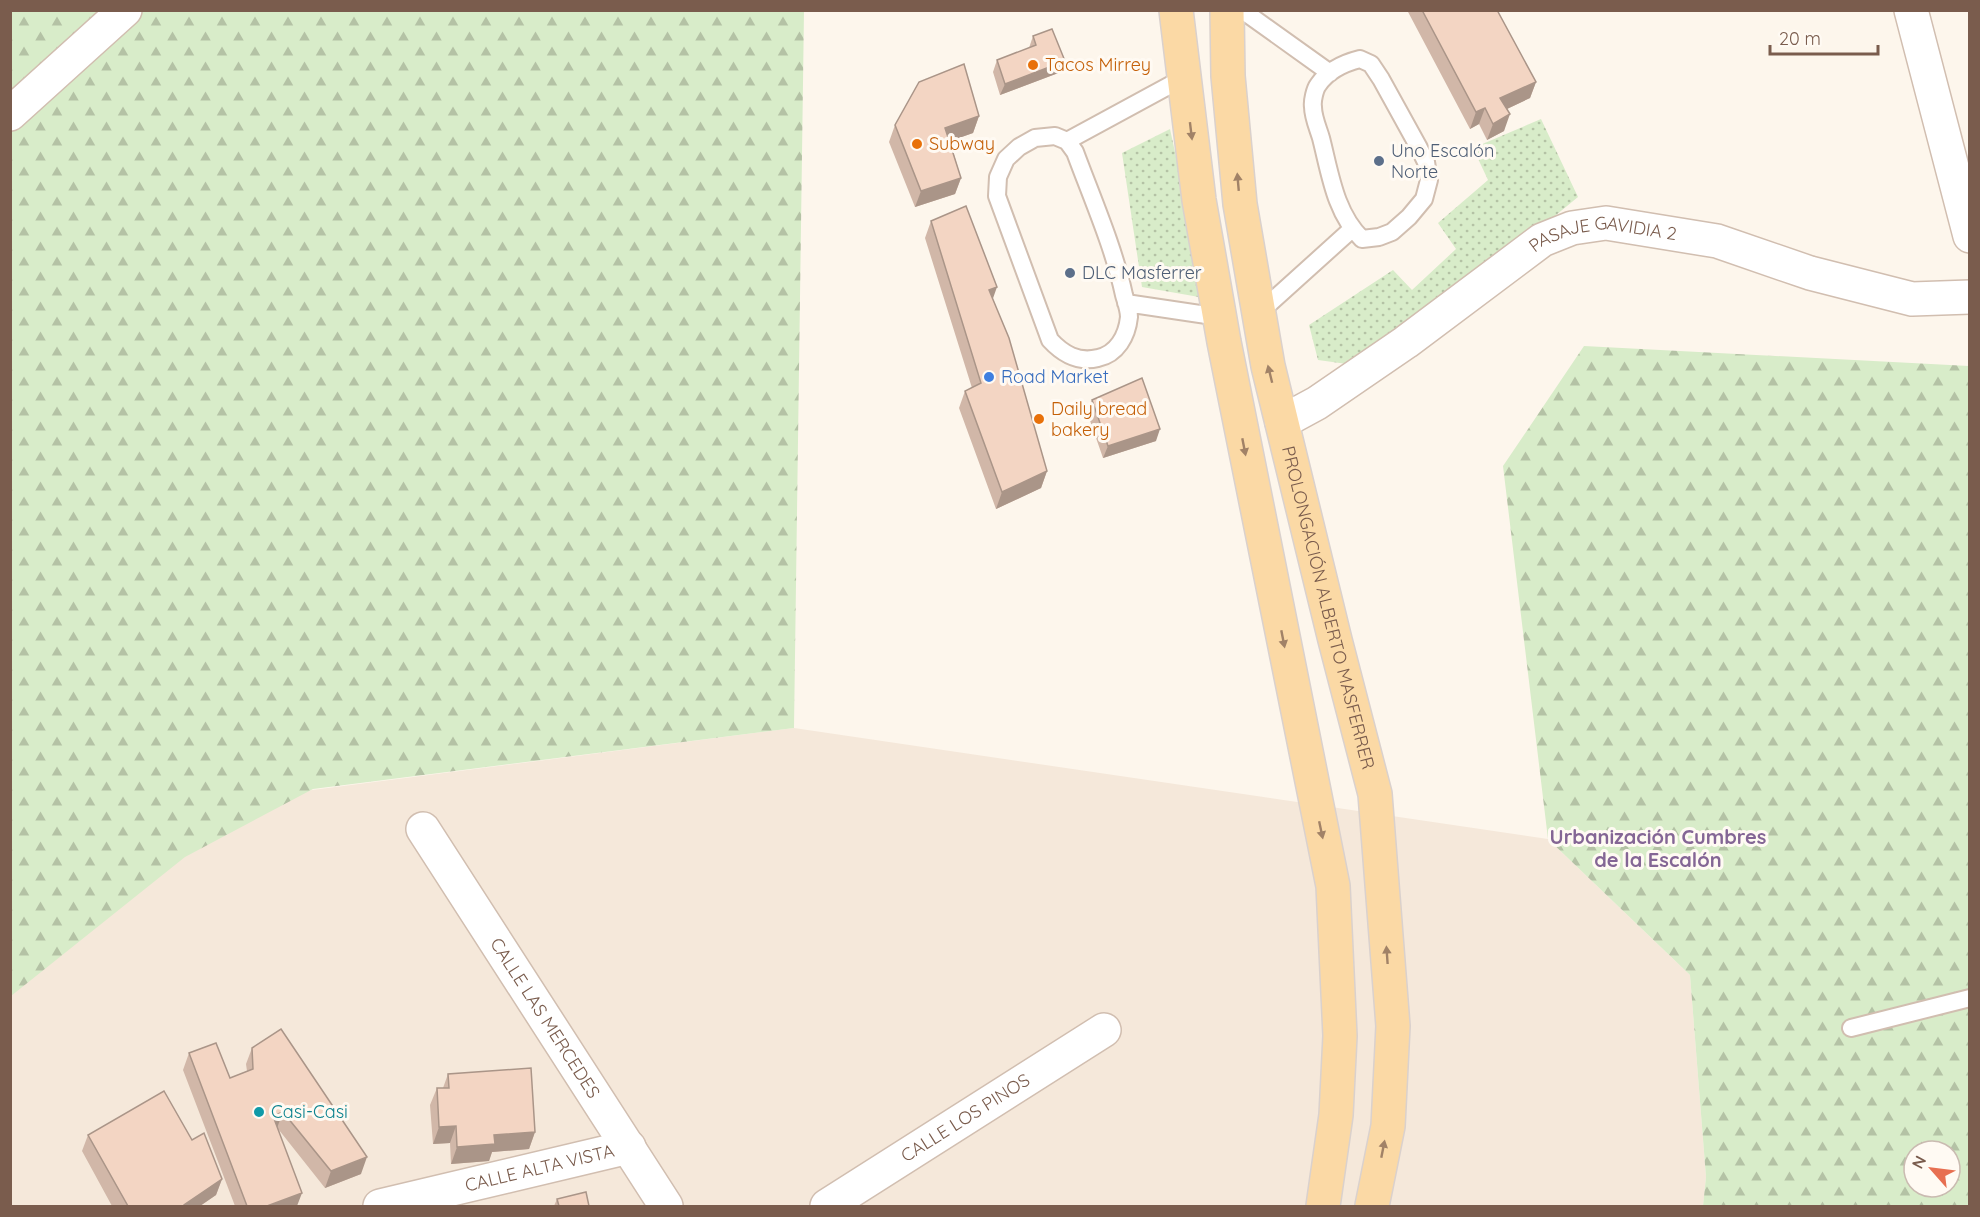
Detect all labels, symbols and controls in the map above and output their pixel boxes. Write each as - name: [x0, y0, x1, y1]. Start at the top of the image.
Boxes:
- scale bar: [1770, 18, 1878, 56]
- text: 20 m: [1779, 27, 1821, 50]
- place label: Tacos Mirrey: [1045, 53, 1151, 76]
- marker: Tacos Mirrey: [1026, 58, 1040, 72]
- one-way arrow: [1187, 122, 1196, 141]
- place label: Subway: [929, 132, 995, 155]
- marker: Subway: [910, 137, 924, 151]
- place label: Uno Escalón Norte: [1391, 139, 1494, 183]
- marker: Uno Escalón Norte: [1372, 154, 1386, 168]
- one-way arrow: [1233, 173, 1243, 192]
- street label: PASAJE GAVIDIA 2: [1524, 211, 1679, 257]
- place label: DLC Masferrer: [1082, 261, 1202, 284]
- marker: DLC Masferrer: [1063, 266, 1077, 280]
- place label: Road Market: [1001, 365, 1109, 388]
- one-way arrow: [1265, 365, 1275, 384]
- marker: Road Market: [982, 370, 996, 384]
- place label: Daily bread bakery: [1051, 397, 1147, 441]
- marker: Daily bread bakery: [1032, 412, 1046, 426]
- one-way arrow: [1240, 438, 1250, 457]
- street label: PROLONGACIÓN ALBERTO MASFERRER: [1277, 443, 1380, 772]
- one-way arrow: [1278, 629, 1288, 648]
- one-way arrow: [1317, 820, 1327, 839]
- district label: Urbanización Cumbres de la Escalón: [1550, 824, 1766, 872]
- street label: CALLE LAS MERCEDES: [485, 933, 605, 1102]
- one-way arrow: [1383, 945, 1392, 964]
- street label: CALLE LOS PINOS: [896, 1068, 1034, 1167]
- place label: Casi-Casi: [271, 1100, 348, 1123]
- marker: Casi-Casi: [252, 1105, 266, 1119]
- street label: CALLE ALTA VISTA: [463, 1139, 617, 1196]
- one-way arrow: [1379, 1139, 1388, 1158]
- north arrow: [1902, 1139, 1962, 1199]
- text: N: [1907, 1152, 1930, 1172]

